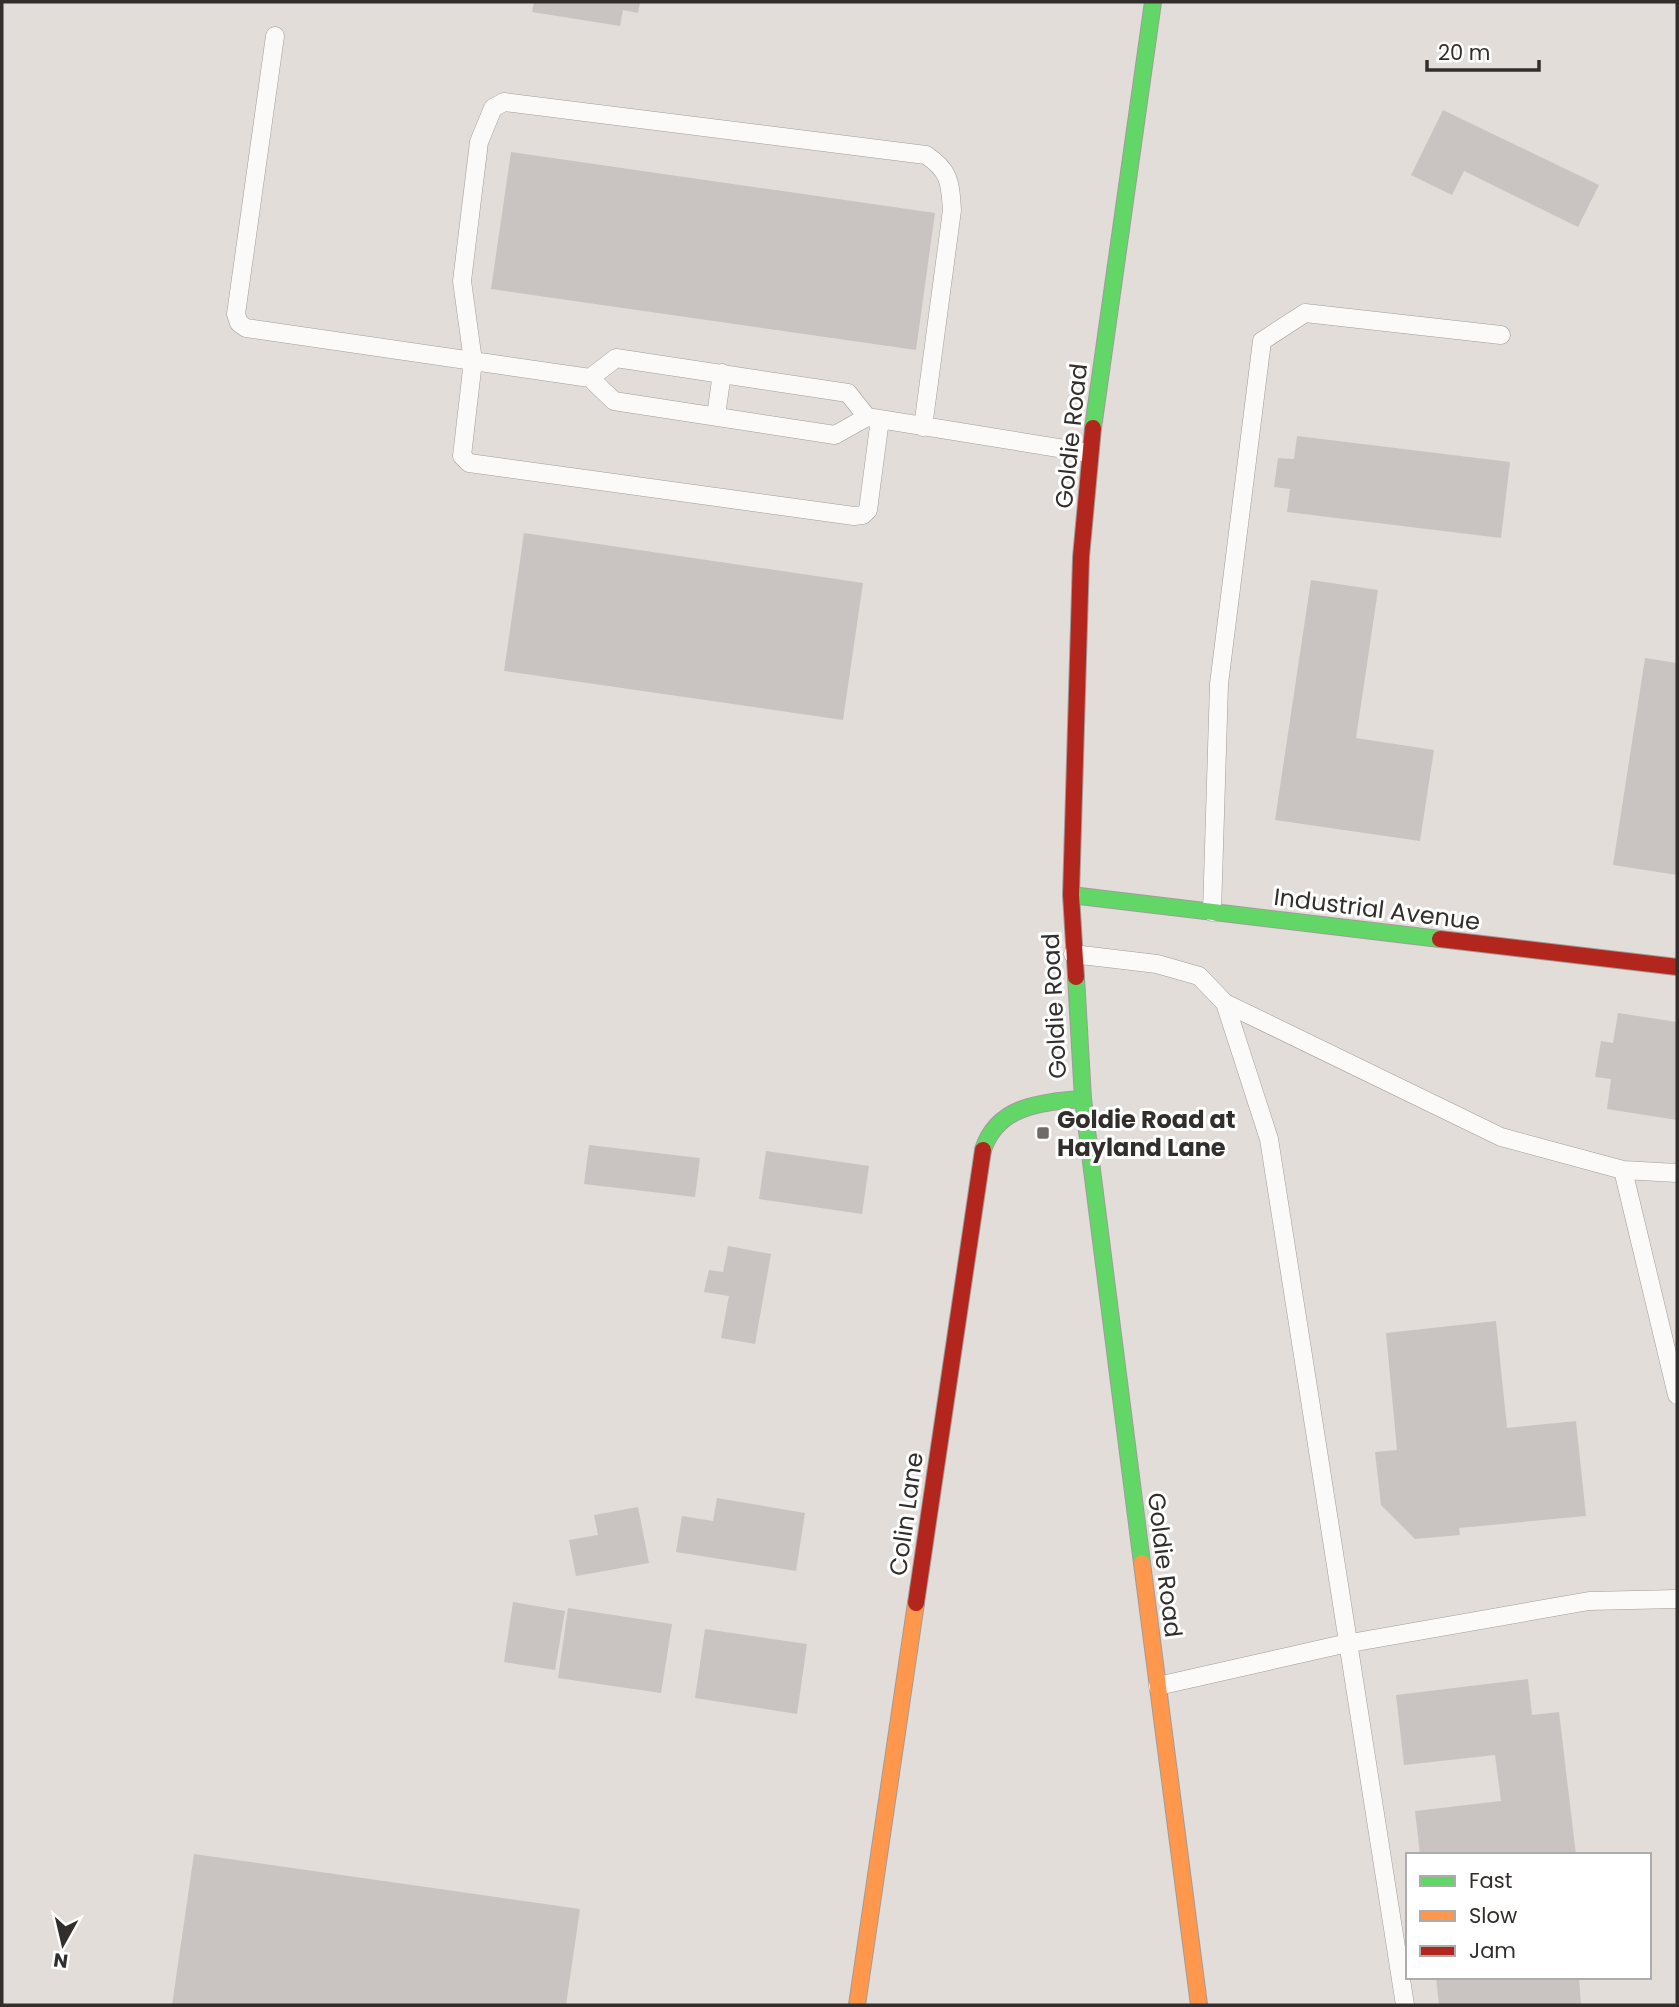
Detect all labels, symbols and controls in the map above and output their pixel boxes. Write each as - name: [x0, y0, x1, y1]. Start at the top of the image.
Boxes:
- scale bar: [1427, 28, 1539, 72]
- text: 20 m: [1438, 38, 1491, 67]
- street label: Goldie Road: [1047, 362, 1095, 510]
- street label: Industrial Avenue: [1272, 880, 1482, 938]
- street label: Goldie Road: [1034, 932, 1074, 1080]
- place label: Goldie Road at Hayland Lane: [1057, 1103, 1236, 1164]
- marker: Goldie Road at Hayland Lane: [1035, 1125, 1051, 1141]
- street label: Colin Lane: [881, 1450, 931, 1578]
- street label: Goldie Road: [1140, 1491, 1190, 1639]
- legend: [1406, 1853, 1651, 1979]
- text: Fast: [1469, 1866, 1512, 1895]
- text: Slow: [1469, 1901, 1517, 1930]
- north arrow: [28, 1909, 98, 1979]
- text: Jam: [1469, 1936, 1516, 1965]
- text: N: [52, 1946, 70, 1975]

